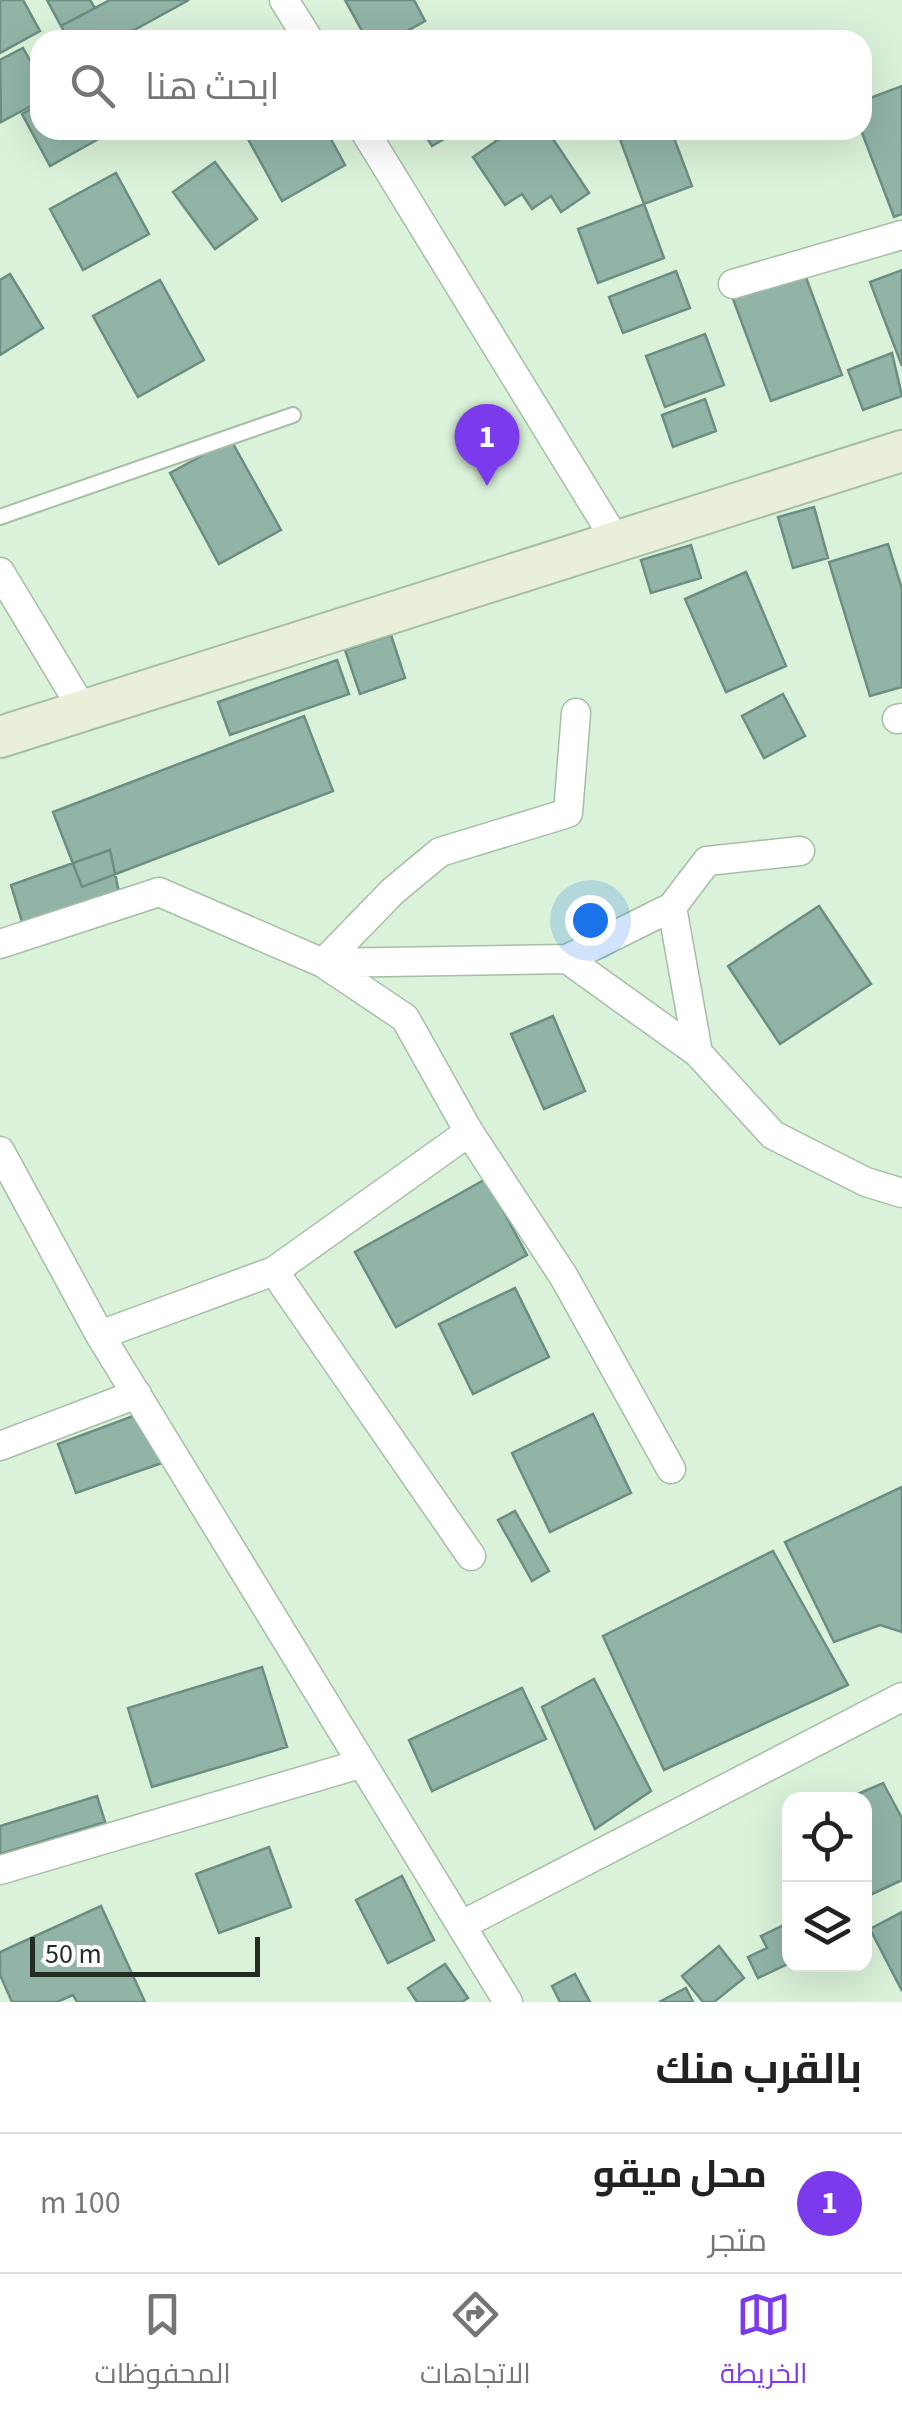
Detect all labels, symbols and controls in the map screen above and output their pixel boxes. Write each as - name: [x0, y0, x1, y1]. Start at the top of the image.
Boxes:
- search box: [30, 30, 872, 140]
- icon: search: [65, 58, 120, 113]
- text: ابحث هنا: [145, 60, 280, 114]
- pin: 1: [454, 404, 520, 486]
- your location: [565, 895, 616, 946]
- map controls: [782, 1792, 872, 1972]
- button: locate: [782, 1792, 872, 1882]
- button: layers: [782, 1882, 872, 1972]
- scale bar: [30, 1932, 260, 1976]
- text: 50 m: [45, 1934, 102, 1974]
- text: بالقرب منك: [655, 2040, 862, 2100]
- text: محل ميقو: [593, 2148, 767, 2202]
- text: 100 m: [40, 2180, 121, 2226]
- text: 1: [821, 2180, 838, 2226]
- text: متجر: [708, 2218, 767, 2264]
- tab: المحفوظات: [95, 2287, 231, 2399]
- tab: الاتجاهات: [420, 2287, 531, 2399]
- tab: الخريطة: [720, 2287, 807, 2399]

